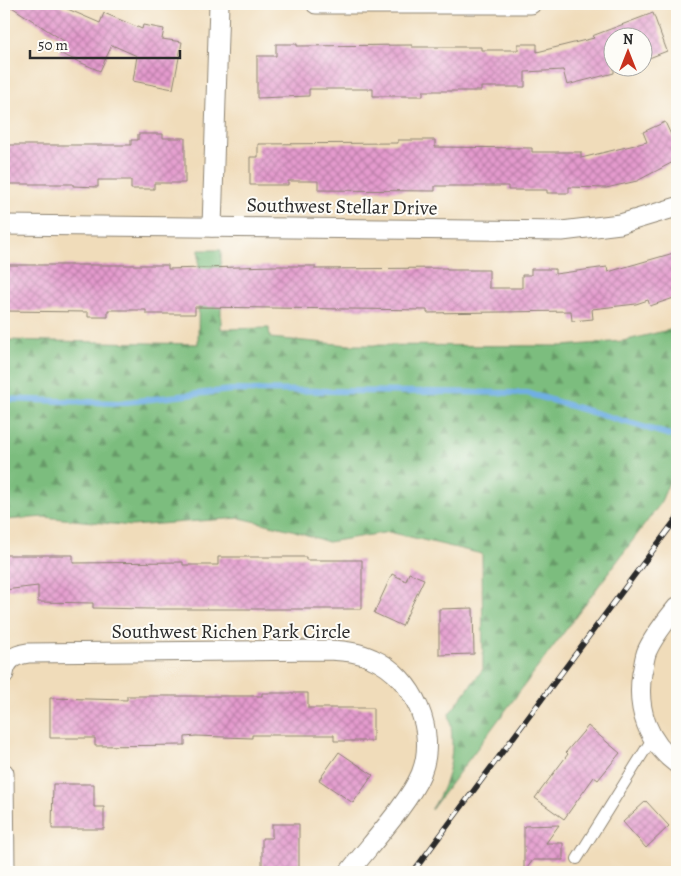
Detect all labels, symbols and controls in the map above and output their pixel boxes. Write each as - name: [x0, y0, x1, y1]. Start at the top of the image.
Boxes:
- scale bar: [30, 28, 180, 60]
- north arrow: [604, 28, 654, 78]
- text: N: [623, 30, 633, 49]
- text: 50 m: [38, 35, 68, 55]
- street label: Southwest Stellar Drive: [246, 191, 438, 222]
- street label: Southwest Richen Park Circle: [112, 618, 351, 645]

